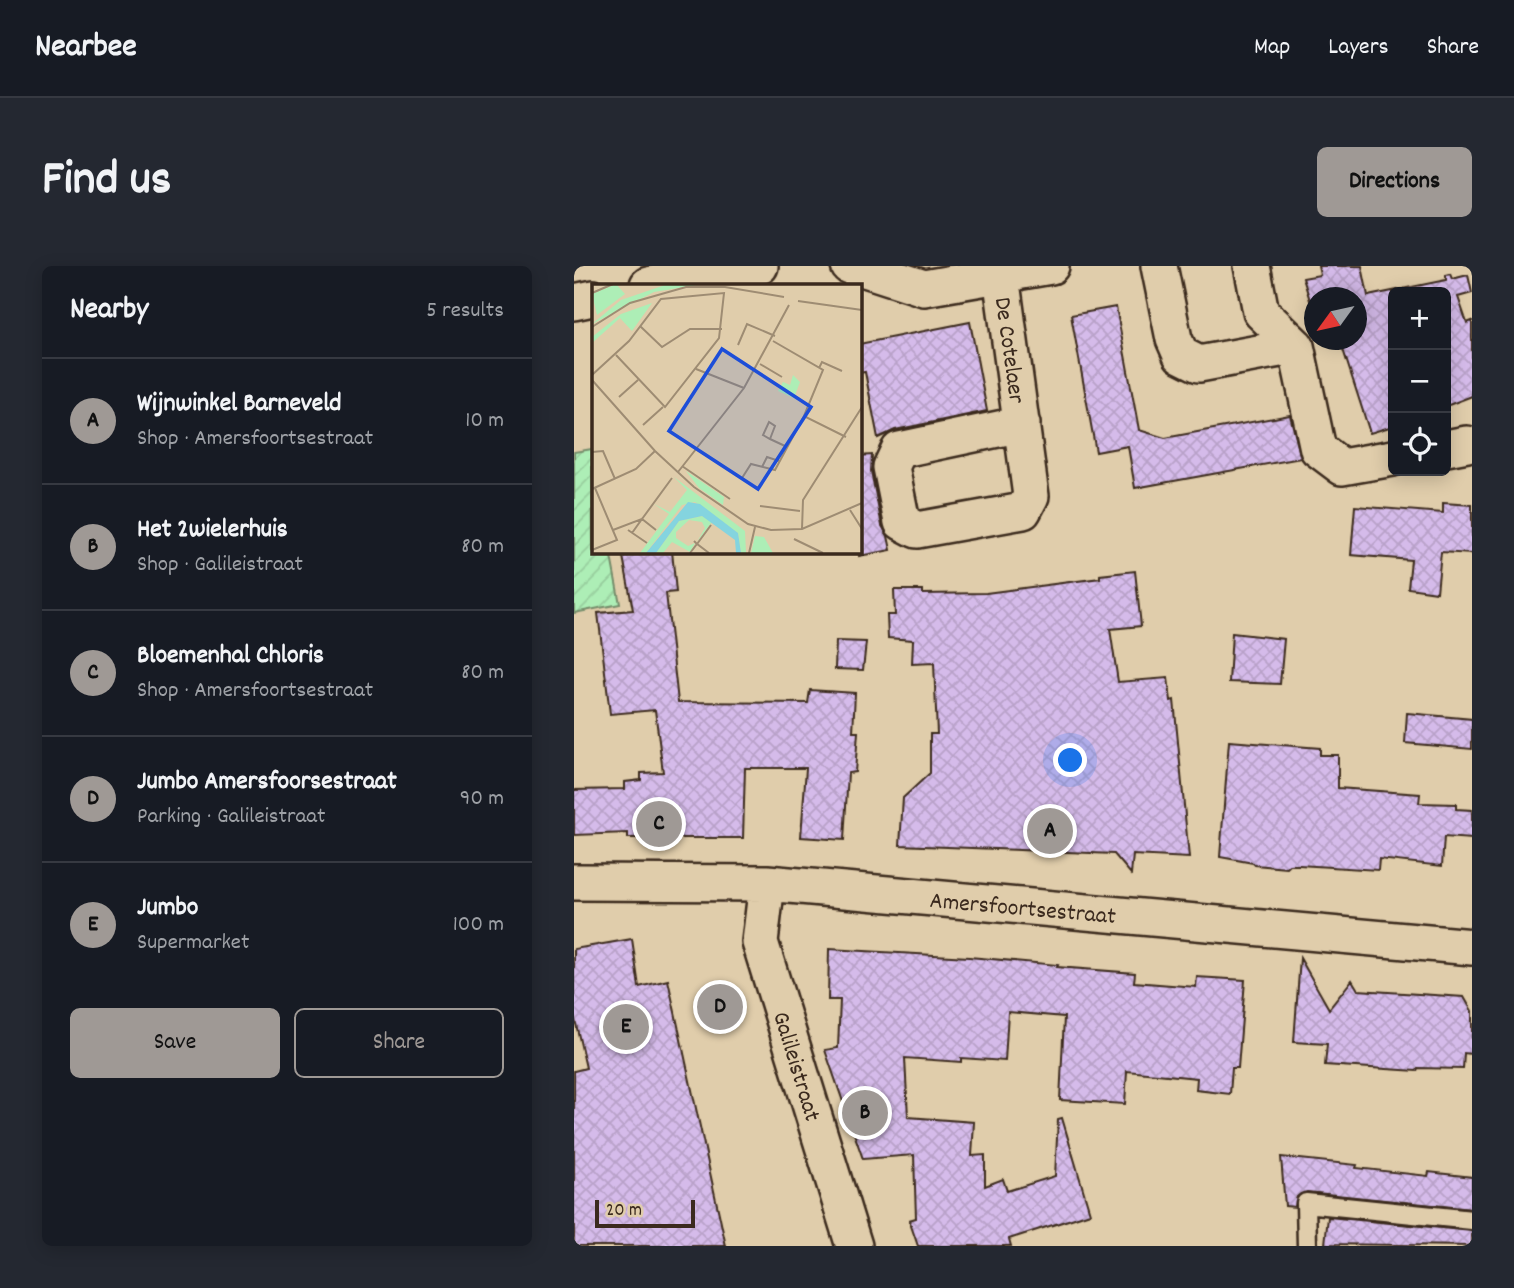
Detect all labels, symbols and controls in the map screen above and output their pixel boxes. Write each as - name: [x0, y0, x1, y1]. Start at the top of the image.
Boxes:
- text: Nearbee: [35, 25, 137, 72]
- text: Map: [1254, 31, 1290, 65]
- text: Layers: [1328, 31, 1389, 65]
- text: Share: [1427, 31, 1479, 65]
- text: Find us: [42, 147, 171, 217]
- button: Directions: [1317, 147, 1472, 217]
- inset map: [592, 284, 861, 553]
- north arrow: [1304, 287, 1367, 350]
- map controls: [1388, 287, 1451, 476]
- button: +: [1388, 287, 1451, 350]
- text: Nearby: [70, 290, 148, 333]
- text: 5 results: [426, 295, 504, 328]
- street label: De Cotelaer: [984, 295, 1032, 406]
- button: −: [1388, 350, 1451, 413]
- text: Wijnwinkel Barneveld: [137, 386, 342, 423]
- text: A: [87, 405, 99, 438]
- text: 10 m: [465, 405, 504, 438]
- button: locate: [1388, 413, 1451, 476]
- text: Shop · Amersfoortsestraat: [137, 423, 373, 456]
- text: Het 2wielerhuis: [137, 512, 288, 549]
- text: B: [88, 531, 98, 564]
- text: 80 m: [461, 531, 504, 564]
- text: Shop · Galileistraat: [137, 549, 303, 582]
- text: Bloemenhal Chloris: [137, 638, 324, 675]
- text: C: [87, 657, 99, 690]
- text: 80 m: [461, 657, 504, 690]
- text: Shop · Amersfoortsestraat: [137, 675, 373, 708]
- your location: [1053, 743, 1087, 777]
- text: Jumbo Amersfoorsestraat: [137, 764, 397, 801]
- text: D: [87, 783, 99, 816]
- text: 90 m: [460, 783, 504, 816]
- pin: C: [636, 798, 682, 850]
- text: Parking · Galileistraat: [137, 801, 326, 834]
- pin: A: [1027, 805, 1073, 857]
- street label: Amersfoortsestraat: [928, 885, 1117, 935]
- text: Jumbo: [137, 890, 198, 927]
- text: E: [88, 909, 98, 942]
- text: 100 m: [453, 909, 504, 942]
- text: Supermarket: [137, 927, 249, 960]
- pin: D: [697, 981, 743, 1033]
- pin: E: [603, 1001, 649, 1053]
- button: Save: [70, 1008, 280, 1078]
- button: Share: [294, 1008, 504, 1078]
- street label: Galileistraat: [762, 1008, 828, 1126]
- pin: B: [842, 1087, 888, 1139]
- scale bar: [595, 1197, 695, 1229]
- text: 20 m: [606, 1198, 642, 1225]

